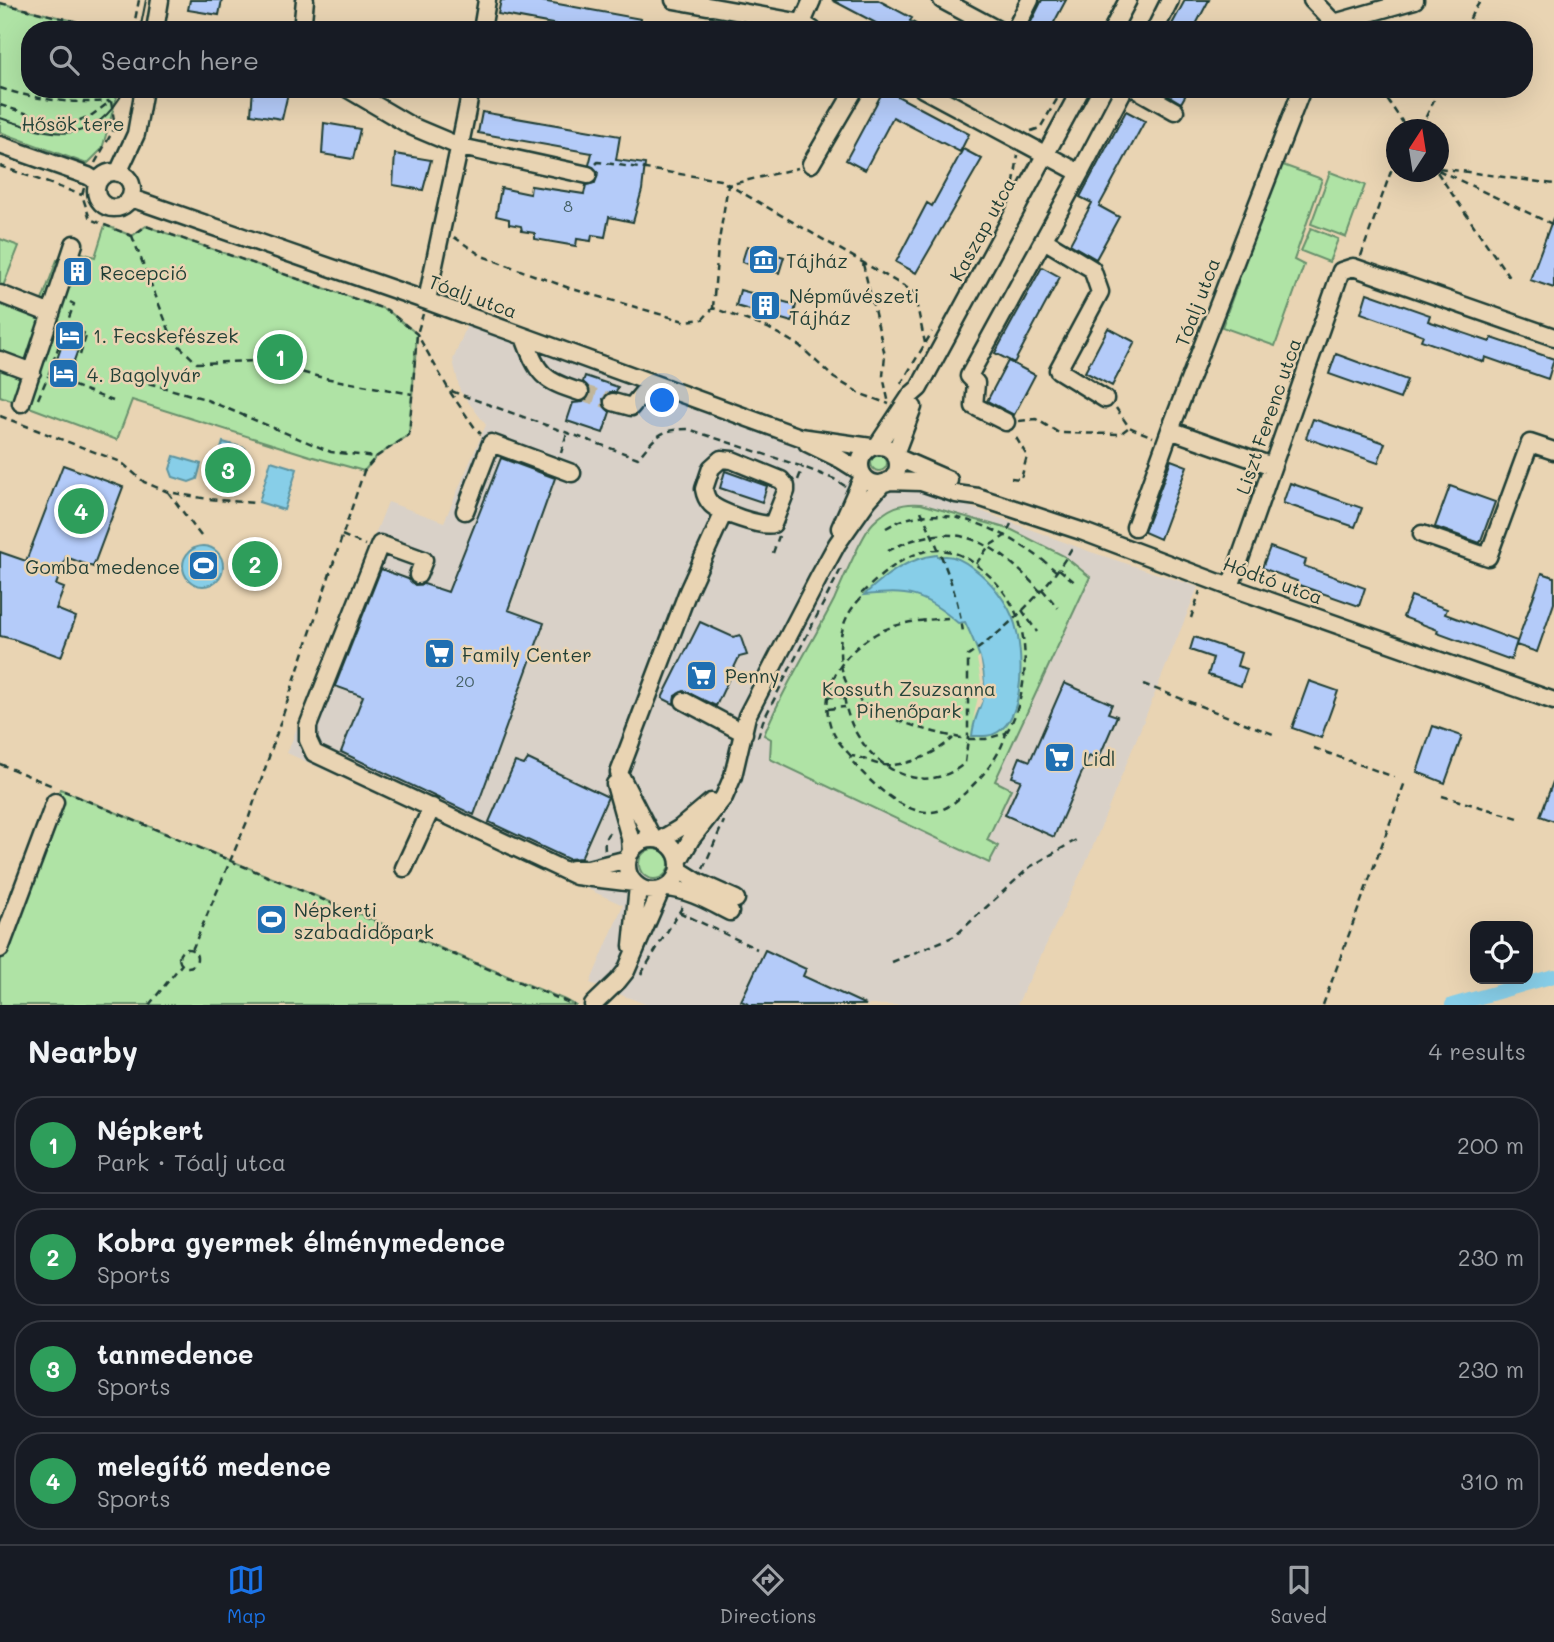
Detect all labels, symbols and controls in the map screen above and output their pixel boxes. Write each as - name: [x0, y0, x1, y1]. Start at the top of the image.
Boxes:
- search box: [21, 21, 1533, 98]
- icon: search: [45, 41, 83, 79]
- text: Search here: [101, 43, 259, 77]
- park label: Hősök tere: [22, 111, 124, 136]
- north arrow: [1386, 119, 1449, 182]
- street label: Kaszap utca: [943, 173, 1021, 285]
- house number: 8: [563, 195, 573, 216]
- museum icon: Tájház: [746, 243, 780, 277]
- place label: Tájház: [786, 248, 848, 273]
- street label: Tóalj utca: [1169, 254, 1225, 350]
- building icon: Recepció: [60, 255, 94, 289]
- place label: Recepció: [100, 260, 187, 285]
- street label: Tóalj utca: [425, 268, 521, 324]
- place label: Népművészeti Tájház: [789, 283, 919, 330]
- building icon: Népművészeti Tájház: [749, 289, 783, 323]
- hotel icon: 1. Fecskefészek: [53, 318, 87, 352]
- place label: 1. Fecskefészek: [93, 323, 238, 348]
- pin: 1: [257, 331, 303, 383]
- street label: Liszt Ferenc utca: [1230, 335, 1306, 497]
- hotel icon: 4. Bagolyvár: [47, 357, 81, 391]
- place label: 4. Bagolyvár: [87, 362, 201, 387]
- your location: [645, 383, 679, 417]
- pin: 3: [205, 444, 251, 496]
- pin: 4: [58, 485, 104, 537]
- pin: 2: [232, 538, 278, 590]
- sports icon: Gomba medence: [186, 549, 220, 583]
- street label: Hódtó utca: [1220, 550, 1326, 610]
- place label: Gomba medence: [25, 554, 180, 579]
- supermarket icon: Family Center: [422, 637, 456, 671]
- place label: Family Center: [462, 642, 592, 667]
- supermarket icon: Penny: [685, 658, 719, 692]
- place label: Penny: [725, 663, 779, 688]
- house number: 20: [456, 670, 475, 691]
- park label: Kossuth Zsuzsanna Pihenőpark: [822, 676, 996, 723]
- supermarket icon: Lidl: [1043, 741, 1077, 775]
- place label: Lidl: [1083, 746, 1116, 771]
- place label: Népkerti szabadidőpark: [294, 897, 434, 944]
- sports icon: Népkerti szabadidőpark: [254, 903, 288, 937]
- map controls: [1470, 921, 1533, 984]
- button: locate: [1470, 921, 1533, 984]
- text: Nearby: [28, 1031, 138, 1071]
- text: 4 results: [1429, 1036, 1526, 1066]
- text: Népkert: [97, 1113, 203, 1147]
- text: 1: [48, 1130, 58, 1160]
- text: 200 m: [1457, 1130, 1524, 1160]
- text: Park · Tóalj utca: [97, 1147, 286, 1177]
- text: Kobra gyermek élménymedence: [97, 1225, 505, 1259]
- text: 2: [47, 1242, 59, 1272]
- text: 230 m: [1458, 1242, 1524, 1272]
- text: Sports: [97, 1259, 171, 1289]
- text: tanmedence: [97, 1337, 254, 1371]
- text: 3: [46, 1354, 60, 1384]
- text: 230 m: [1458, 1354, 1524, 1384]
- text: Sports: [97, 1371, 171, 1401]
- text: melegítő medence: [97, 1449, 331, 1483]
- text: 4: [46, 1466, 60, 1496]
- text: 310 m: [1460, 1466, 1524, 1496]
- text: Sports: [97, 1483, 171, 1513]
- tab: Map: [227, 1561, 266, 1628]
- tab: Directions: [720, 1561, 816, 1628]
- tab: Saved: [1271, 1561, 1327, 1628]

